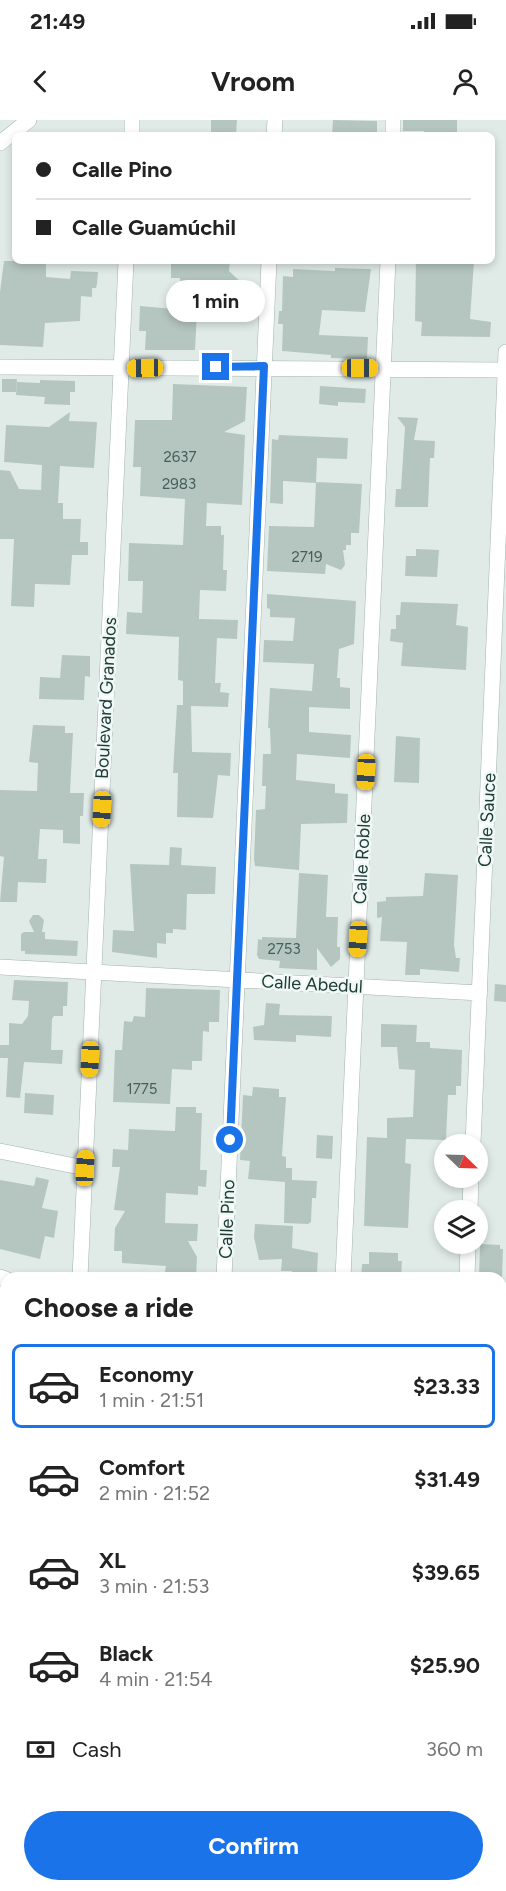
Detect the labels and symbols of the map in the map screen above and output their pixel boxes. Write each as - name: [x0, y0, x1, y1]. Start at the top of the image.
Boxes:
- callout: 1 min: [166, 280, 266, 322]
- route end: [202, 353, 229, 380]
- car: [127, 359, 163, 377]
- car: [342, 359, 378, 377]
- house number: 2637: [163, 448, 197, 466]
- house number: 2983: [162, 475, 196, 493]
- house number: 2719: [291, 548, 323, 566]
- street label: Boulevard Granados: [91, 617, 121, 779]
- car: [356, 754, 376, 790]
- street label: Calle Sauce: [474, 772, 500, 868]
- car: [92, 791, 112, 827]
- street label: Calle Roble: [349, 813, 375, 905]
- car: [348, 921, 368, 957]
- house number: 2753: [267, 940, 301, 958]
- street label: Calle Abedul: [261, 970, 363, 998]
- car: [80, 1041, 100, 1077]
- house number: 1775: [127, 1080, 157, 1098]
- route start: [216, 1126, 243, 1153]
- north arrow: [434, 1134, 488, 1188]
- car: [75, 1150, 95, 1186]
- street label: Calle Pino: [215, 1179, 239, 1259]

